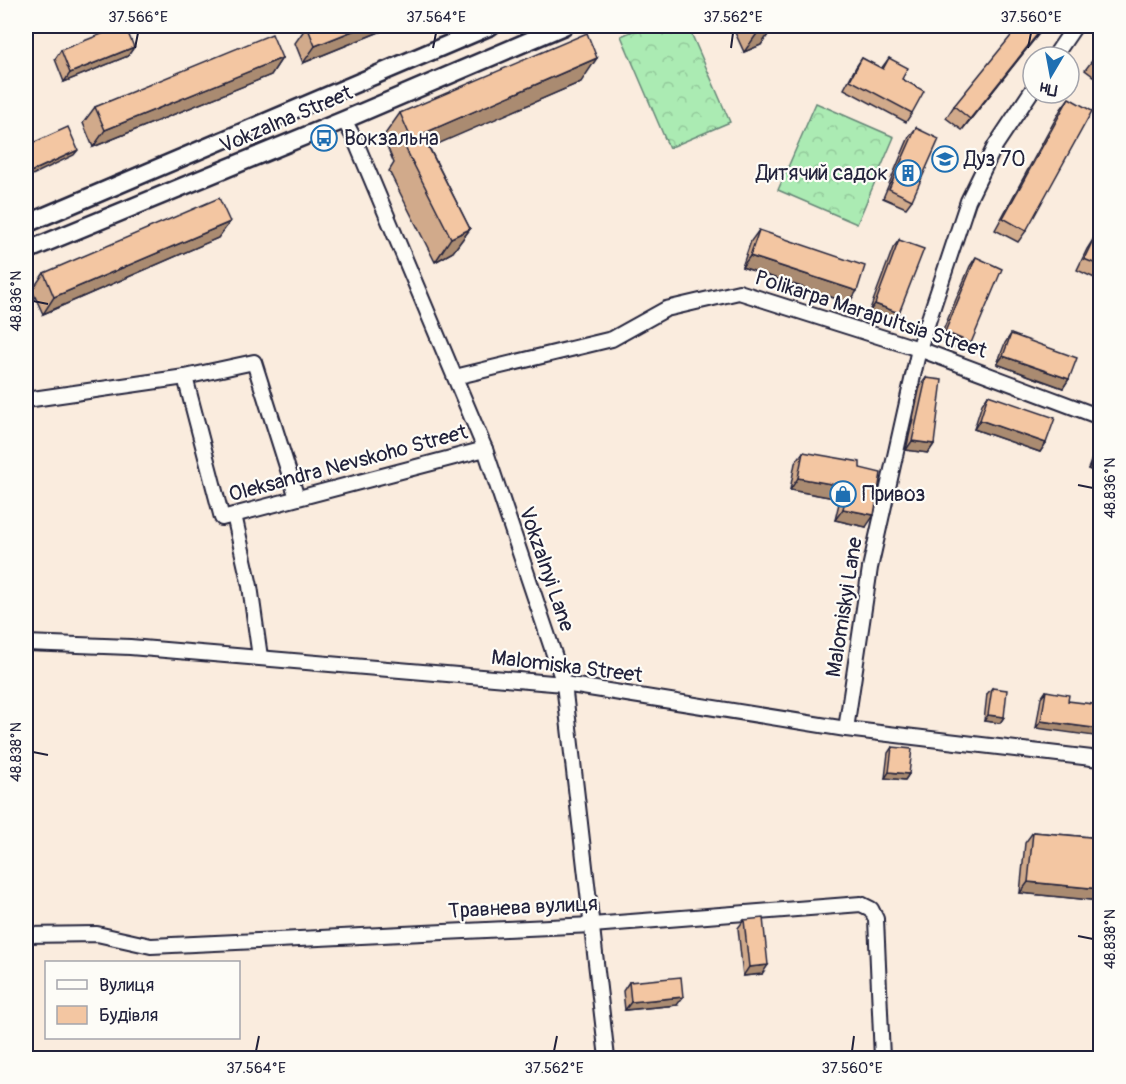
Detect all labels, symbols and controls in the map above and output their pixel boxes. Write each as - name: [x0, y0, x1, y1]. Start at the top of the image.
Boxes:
- text: 37.566°E: [108, 8, 168, 27]
- text: 37.564°E: [406, 8, 466, 27]
- text: 37.562°E: [703, 8, 763, 27]
- text: 37.560°E: [1000, 8, 1062, 27]
- north arrow: [1021, 45, 1081, 105]
- text: Пн: [1038, 77, 1059, 100]
- street label: Vokzalna Street: [216, 79, 357, 160]
- bus stop icon: Вокзальна: [309, 123, 339, 153]
- place label: Вокзальна: [344, 125, 439, 152]
- school or university icon: Дуз 70: [930, 144, 960, 174]
- place label: Дуз 70: [963, 146, 1026, 173]
- building icon: Дитячий садок: [893, 158, 923, 188]
- place label: Дитячий садок: [755, 160, 888, 187]
- street label: Polikarpa Marapultsia Street: [751, 264, 991, 365]
- text: 48.836°N: [7, 271, 26, 331]
- street label: Oleksandra Nevskoho Street: [226, 418, 471, 508]
- text: 48.836°N: [1101, 458, 1120, 518]
- shop icon: Привоз: [828, 479, 858, 509]
- place label: Привоз: [862, 481, 926, 508]
- street label: Vokzalnyi Lane: [513, 503, 581, 636]
- street label: Malomiskyi Lane: [820, 534, 869, 679]
- street label: Malomiska Street: [490, 644, 645, 689]
- text: 48.838°N: [7, 722, 26, 782]
- street label: Травнева вулиця: [447, 890, 599, 925]
- text: 48.838°N: [1101, 909, 1120, 969]
- legend: [45, 961, 240, 1039]
- text: Вулиця: [99, 974, 154, 997]
- text: Будівля: [99, 1004, 158, 1027]
- text: 37.564°E: [226, 1059, 286, 1078]
- text: 37.562°E: [524, 1059, 584, 1078]
- text: 37.560°E: [821, 1059, 883, 1078]

